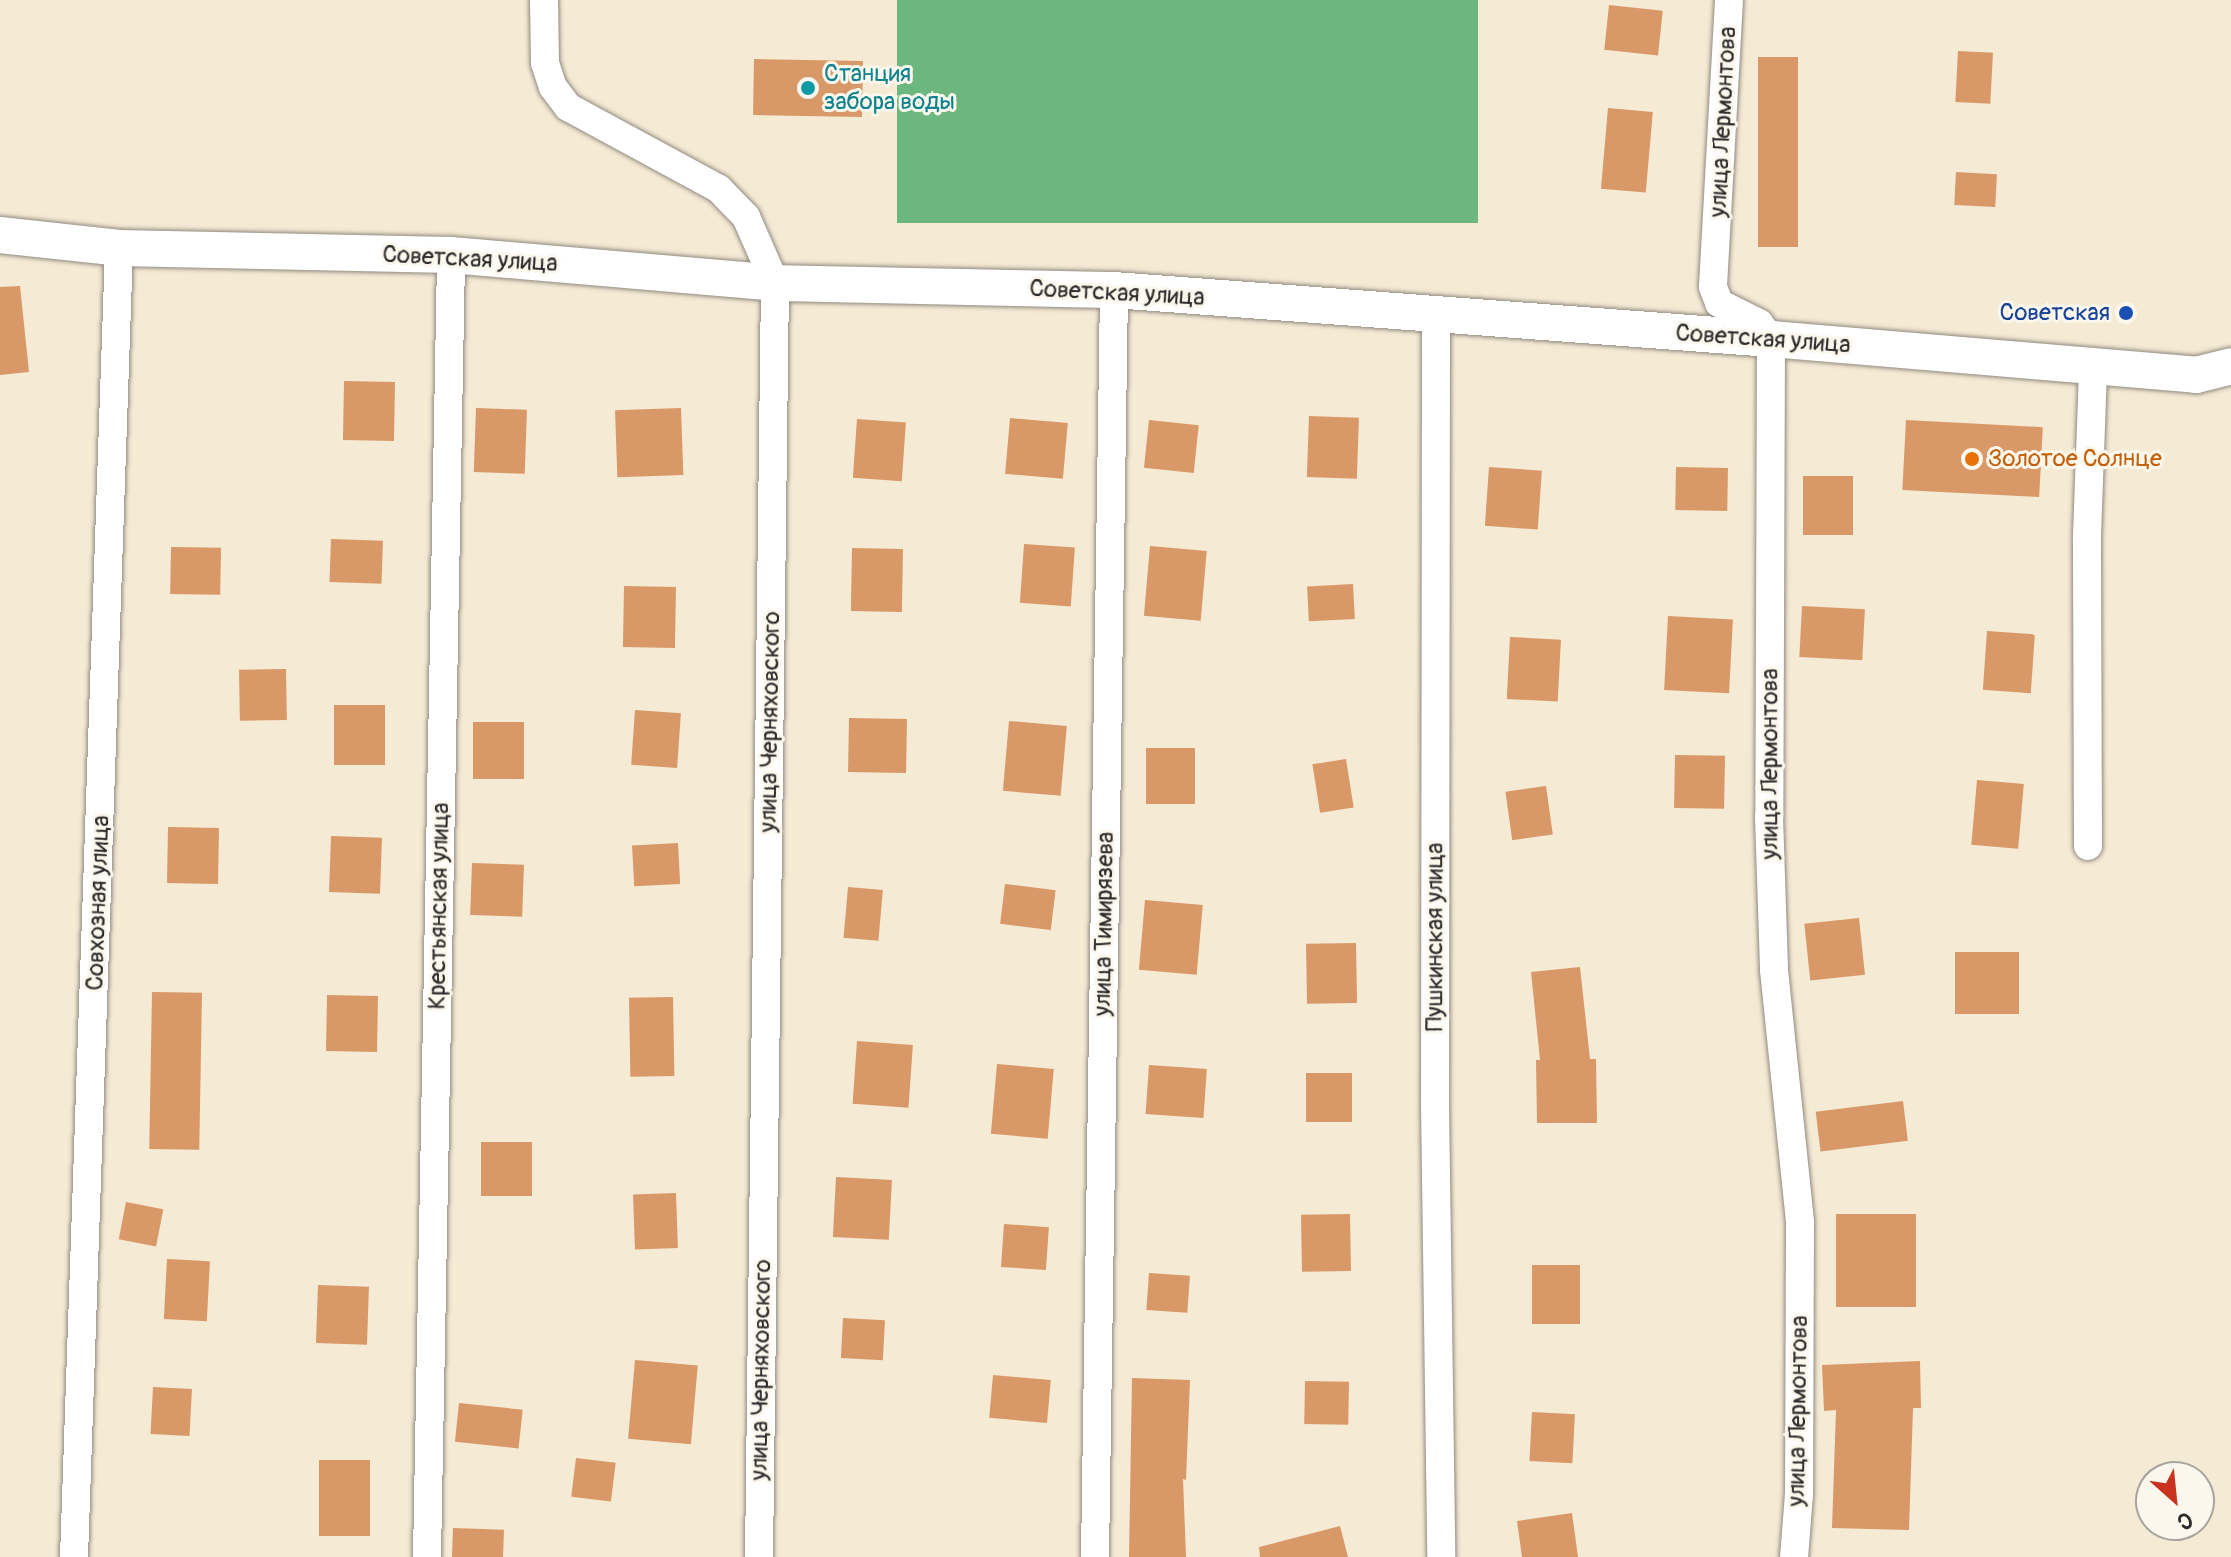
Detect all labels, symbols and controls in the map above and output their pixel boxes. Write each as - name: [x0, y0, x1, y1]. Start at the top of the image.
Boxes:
- street label: улица Лермонтова: [1704, 26, 1742, 218]
- place label: Станция забора воды: [824, 60, 955, 116]
- marker: Станция забора воды: [799, 79, 817, 97]
- street label: Советская улица: [382, 240, 558, 278]
- street label: Советская улица: [1029, 274, 1205, 312]
- place label: Советская: [2000, 299, 2110, 327]
- marker: Советская: [2117, 304, 2135, 322]
- street label: Советская улица: [1675, 319, 1851, 359]
- place label: Золотое Солнце: [1988, 445, 2162, 473]
- marker: Золотое Солнце: [1963, 450, 1981, 468]
- street label: улица Черняховского: [754, 611, 786, 833]
- street label: улица Лермонтова: [1756, 668, 1784, 860]
- street label: Крестьянская улица: [423, 802, 455, 1010]
- street label: Совхозная улица: [81, 815, 115, 991]
- street label: улица Тимирязева: [1088, 832, 1120, 1016]
- street label: Пушкинская улица: [1421, 843, 1449, 1031]
- street label: улица Черняховского: [745, 1259, 777, 1481]
- street label: улица Лермонтова: [1782, 1315, 1814, 1507]
- north arrow: [2135, 1461, 2215, 1541]
- text: С: [2173, 1505, 2197, 1536]

